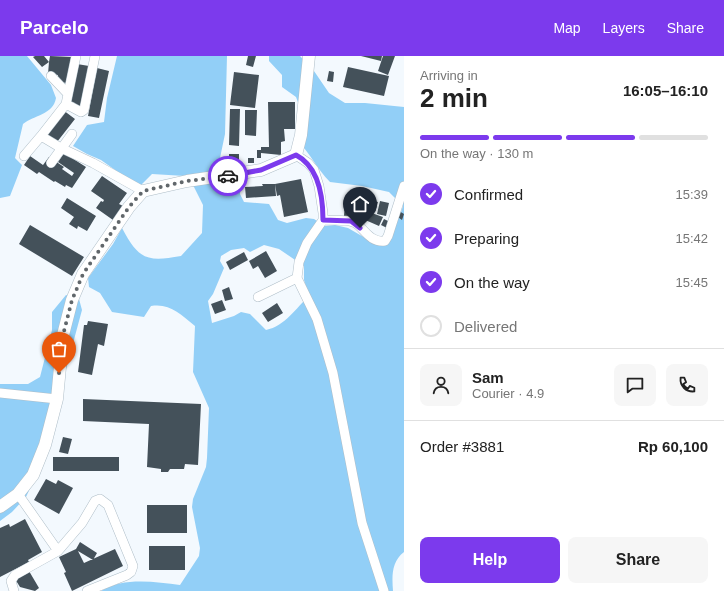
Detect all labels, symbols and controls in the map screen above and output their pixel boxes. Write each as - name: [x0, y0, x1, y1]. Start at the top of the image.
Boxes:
- text: Parcelo: [20, 17, 89, 38]
- text: Map: [553, 20, 581, 36]
- text: Layers: [603, 20, 645, 36]
- text: Share: [667, 20, 704, 36]
- text: Arriving in: [420, 68, 478, 83]
- text: 16:05–16:10: [623, 82, 708, 99]
- text: 2 min: [420, 83, 488, 113]
- text: On the way · 130 m: [420, 146, 533, 161]
- courier: [208, 156, 248, 196]
- icon: car: [217, 165, 239, 187]
- icon: check: [420, 183, 442, 205]
- text: Confirmed: [454, 186, 523, 203]
- pin: [343, 187, 377, 228]
- text: 15:39: [675, 187, 708, 202]
- icon: home: [349, 193, 371, 215]
- icon: check: [420, 227, 442, 249]
- text: Preparing: [454, 230, 519, 247]
- text: 15:42: [675, 231, 708, 246]
- icon: check: [420, 271, 442, 293]
- text: On the way: [454, 274, 530, 291]
- text: 15:45: [675, 275, 708, 290]
- text: Delivered: [454, 318, 517, 335]
- pin: [42, 332, 76, 373]
- icon: bag: [48, 338, 70, 360]
- button: person: [420, 364, 462, 406]
- button: chat: [614, 364, 656, 406]
- button: phone: [666, 364, 708, 406]
- text: Sam: [472, 369, 504, 386]
- text: Courier · 4.9: [472, 386, 544, 401]
- text: Order #3881: [420, 438, 504, 455]
- text: Rp 60,100: [638, 438, 708, 455]
- button: Help: [420, 537, 560, 583]
- button: Share: [568, 537, 708, 583]

